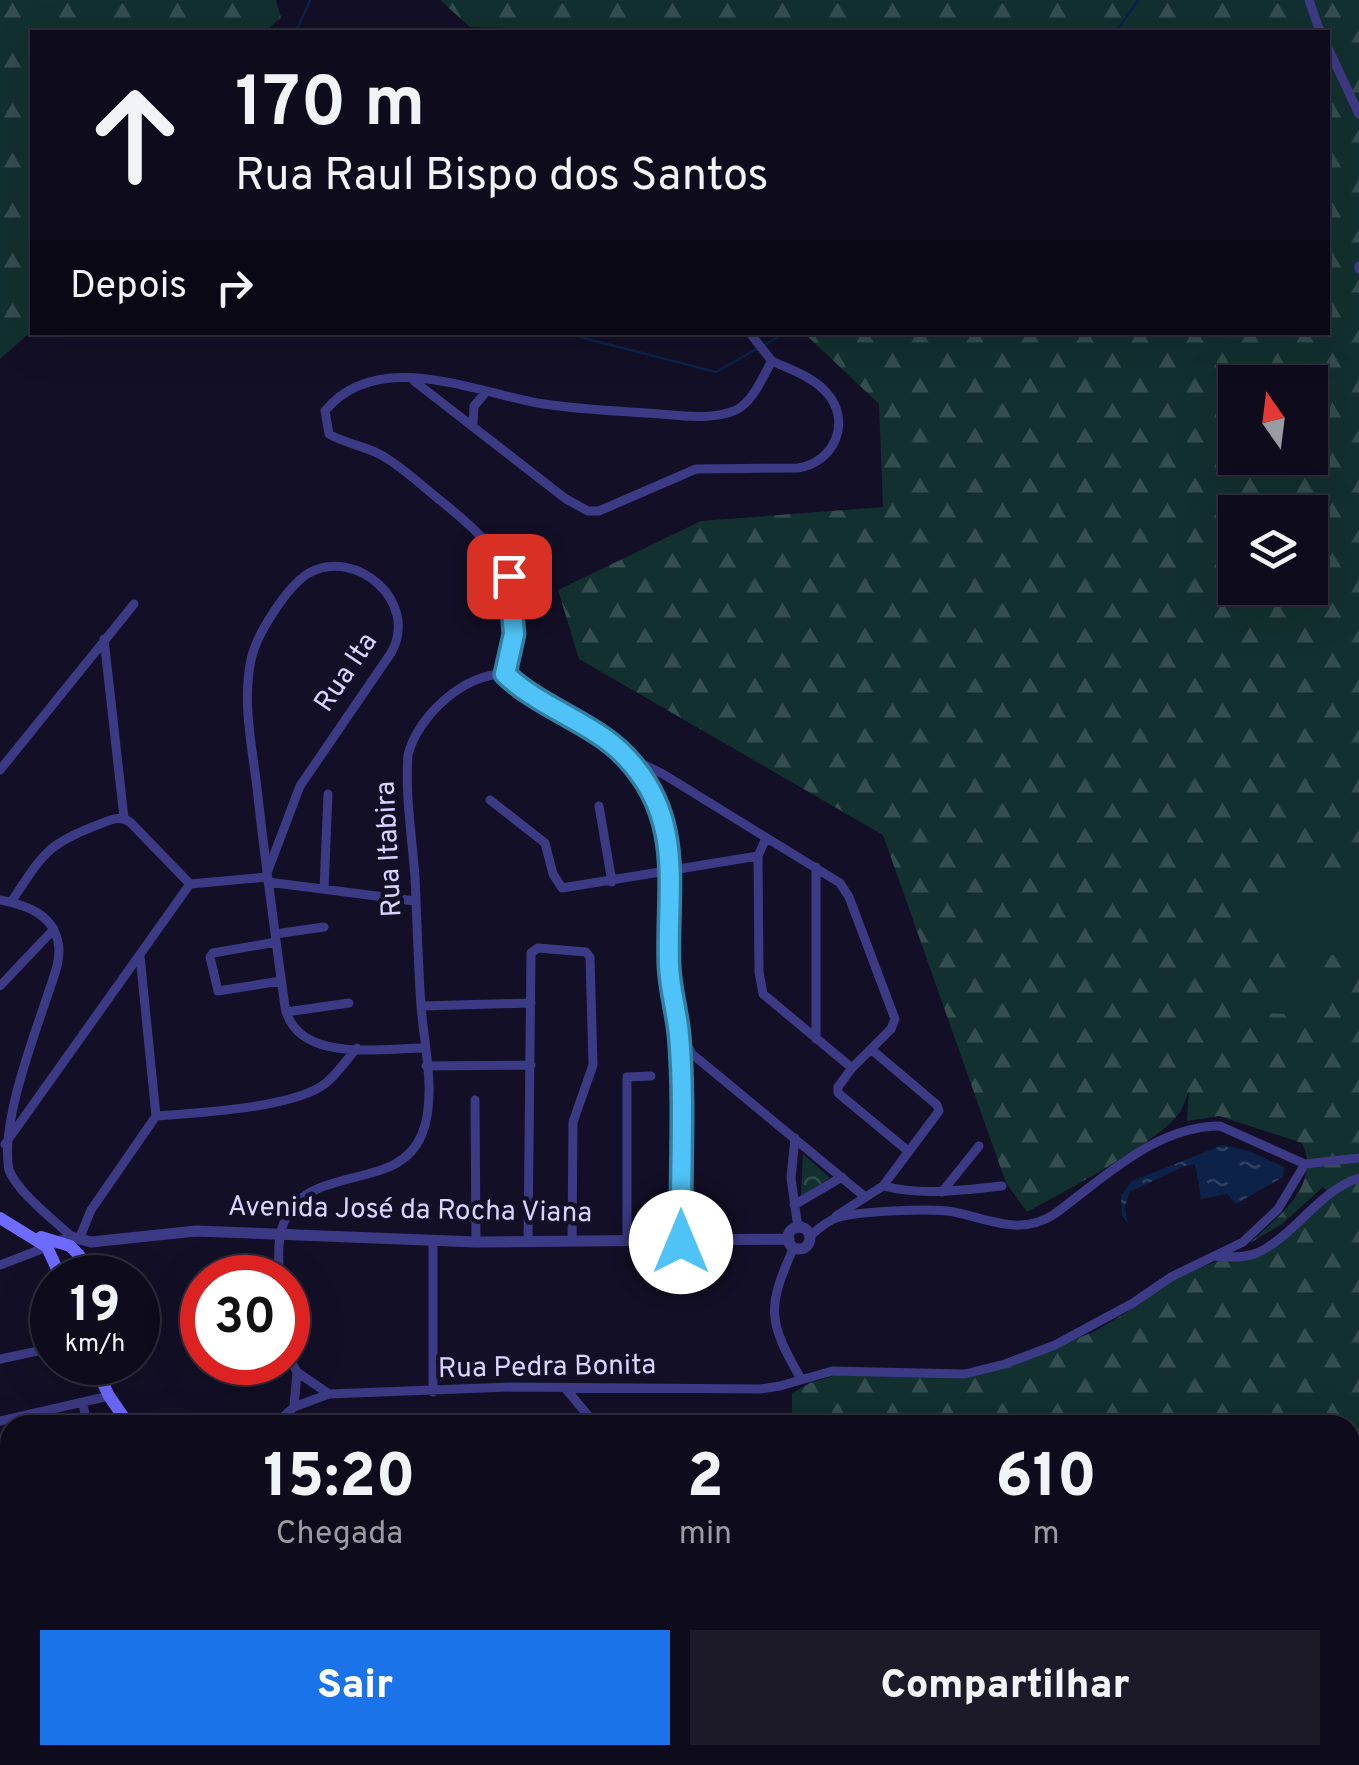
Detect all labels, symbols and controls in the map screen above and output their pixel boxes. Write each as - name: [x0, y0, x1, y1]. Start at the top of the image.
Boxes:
- text: 170 m: [235, 62, 425, 151]
- icon: ahead: [70, 70, 200, 200]
- text: Rua Raul Bispo dos Santos: [235, 149, 769, 206]
- icon: right: [207, 260, 262, 315]
- text: Depois: [70, 263, 187, 312]
- north arrow: [1218, 365, 1328, 475]
- map controls: [1218, 365, 1328, 605]
- button: layers: [1218, 495, 1328, 605]
- pin: [467, 534, 552, 619]
- icon: arrive: [482, 549, 537, 604]
- street label: Rua Ita: [307, 626, 387, 720]
- street label: Rua Itabira: [368, 780, 412, 918]
- street label: Avenida José da Rocha Viana: [228, 1190, 592, 1232]
- position arrow: [629, 1190, 733, 1294]
- speed limit sign: 30: [180, 1255, 310, 1385]
- text: 19: [70, 1276, 120, 1339]
- text: km/h: [65, 1329, 125, 1361]
- street label: Rua Pedra Bonita: [438, 1348, 656, 1388]
- text: 15:20: [263, 1442, 416, 1518]
- text: 2: [687, 1442, 724, 1518]
- text: 610: [995, 1442, 1097, 1518]
- text: Chegada: [276, 1515, 403, 1555]
- text: min: [679, 1515, 732, 1555]
- text: m: [1032, 1515, 1060, 1555]
- button: Sair: [40, 1630, 670, 1745]
- button: Compartilhar: [690, 1630, 1320, 1745]

